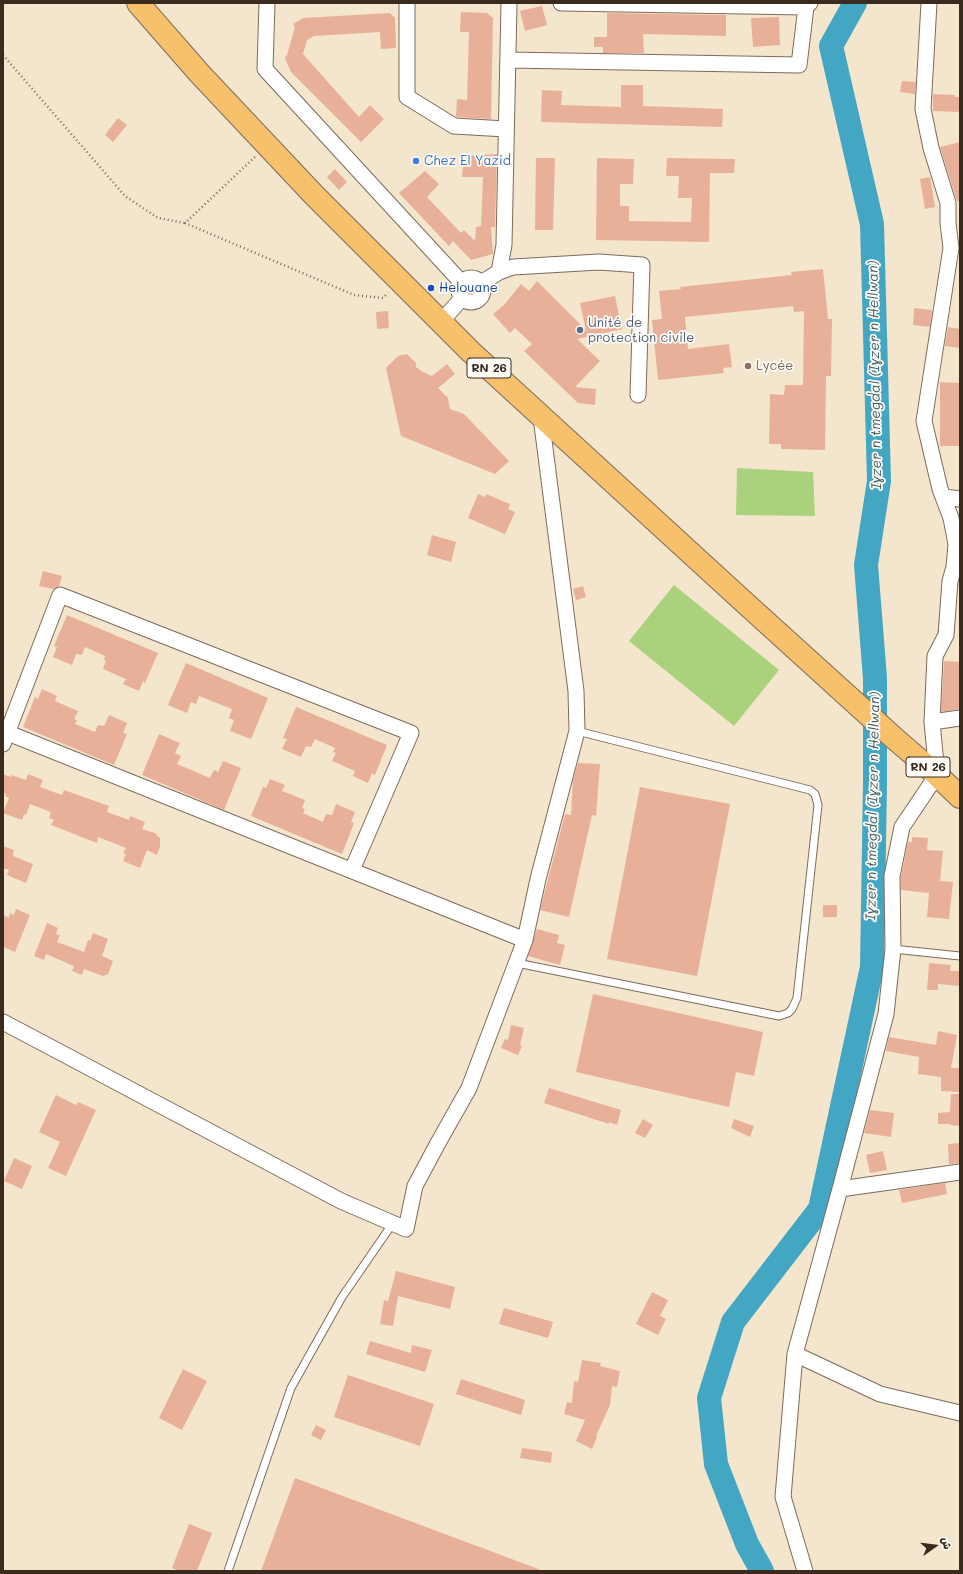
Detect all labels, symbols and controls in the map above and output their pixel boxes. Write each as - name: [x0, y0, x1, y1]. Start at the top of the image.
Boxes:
- place label: Chez El Yazid: [424, 153, 511, 169]
- marker: Chez El Yazid: [411, 156, 421, 166]
- water label: Iɣzer n tmegdal (Iɣzer n Hellwan): [865, 260, 885, 490]
- place label: Helouane: [439, 280, 498, 296]
- marker: Helouane: [426, 283, 436, 293]
- place label: Unité de protection civile: [588, 315, 694, 346]
- marker: Unité de protection civile: [575, 325, 585, 335]
- road number: RN 26: [467, 358, 511, 378]
- place label: Lycée: [756, 358, 793, 374]
- marker: Lycée: [743, 361, 753, 371]
- water label: Iɣzer n tmegdal (Iɣzer n Hellwan): [863, 691, 883, 921]
- road number: RN 26: [906, 757, 950, 777]
- north arrow: [915, 1526, 955, 1566]
- text: ش: [938, 1535, 956, 1551]

